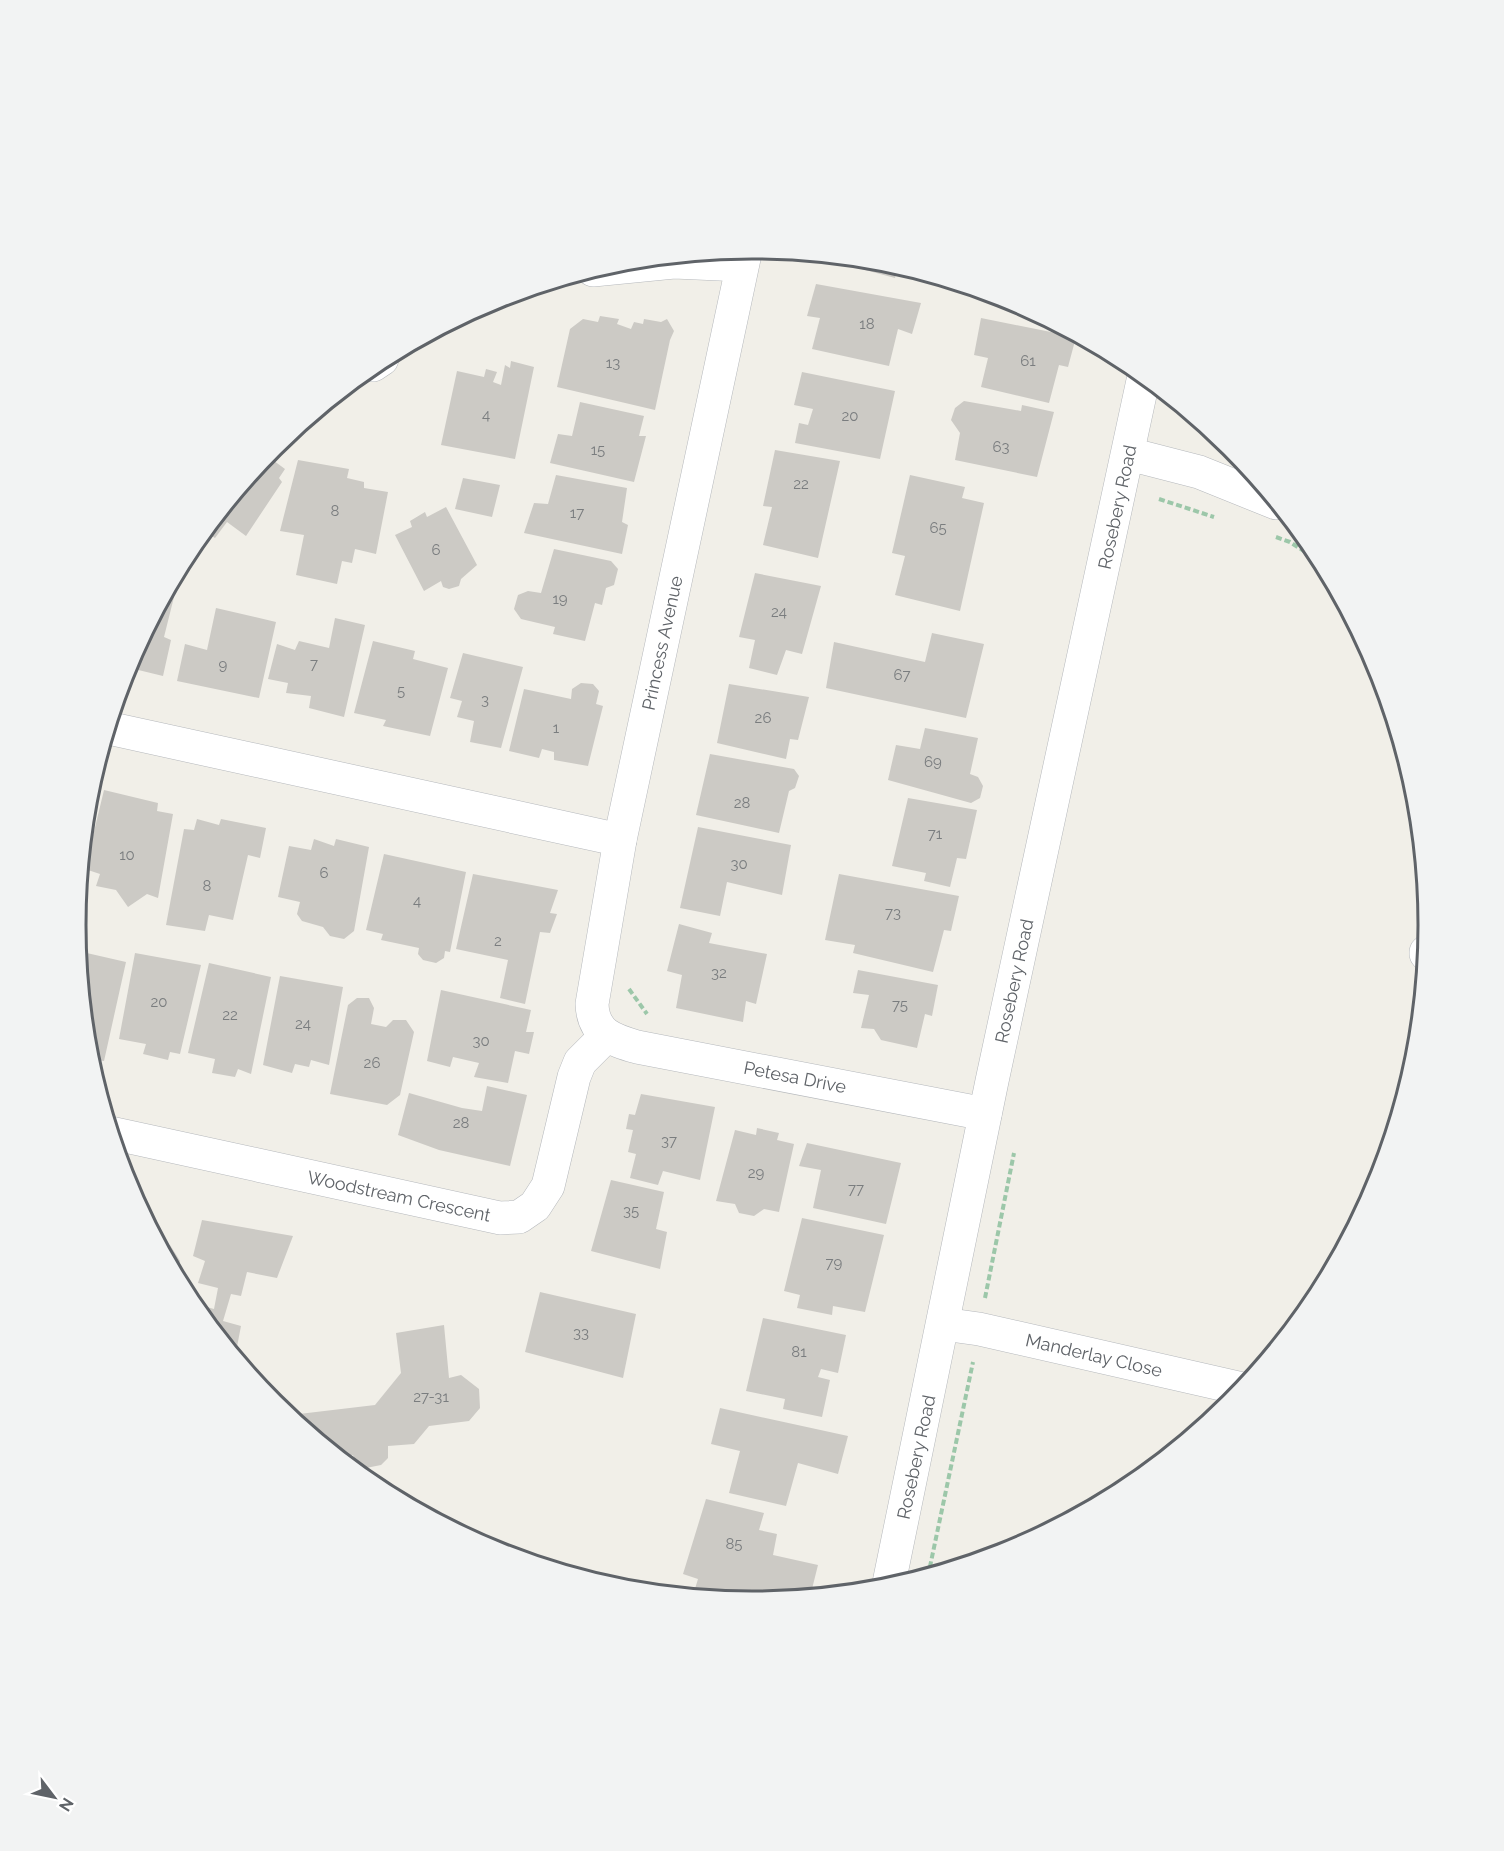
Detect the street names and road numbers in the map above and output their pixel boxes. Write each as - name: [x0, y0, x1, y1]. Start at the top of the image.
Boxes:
- street label: Rosebery Road: [1094, 443, 1140, 571]
- street label: Princess Avenue: [638, 573, 687, 712]
- street label: Rosebery Road: [991, 917, 1037, 1045]
- street label: Petesa Drive: [742, 1057, 848, 1097]
- street label: Woodstream Crescent: [305, 1166, 493, 1226]
- street label: Manderlay Close: [1024, 1329, 1165, 1381]
- street label: Rosebery Road: [893, 1393, 939, 1521]

